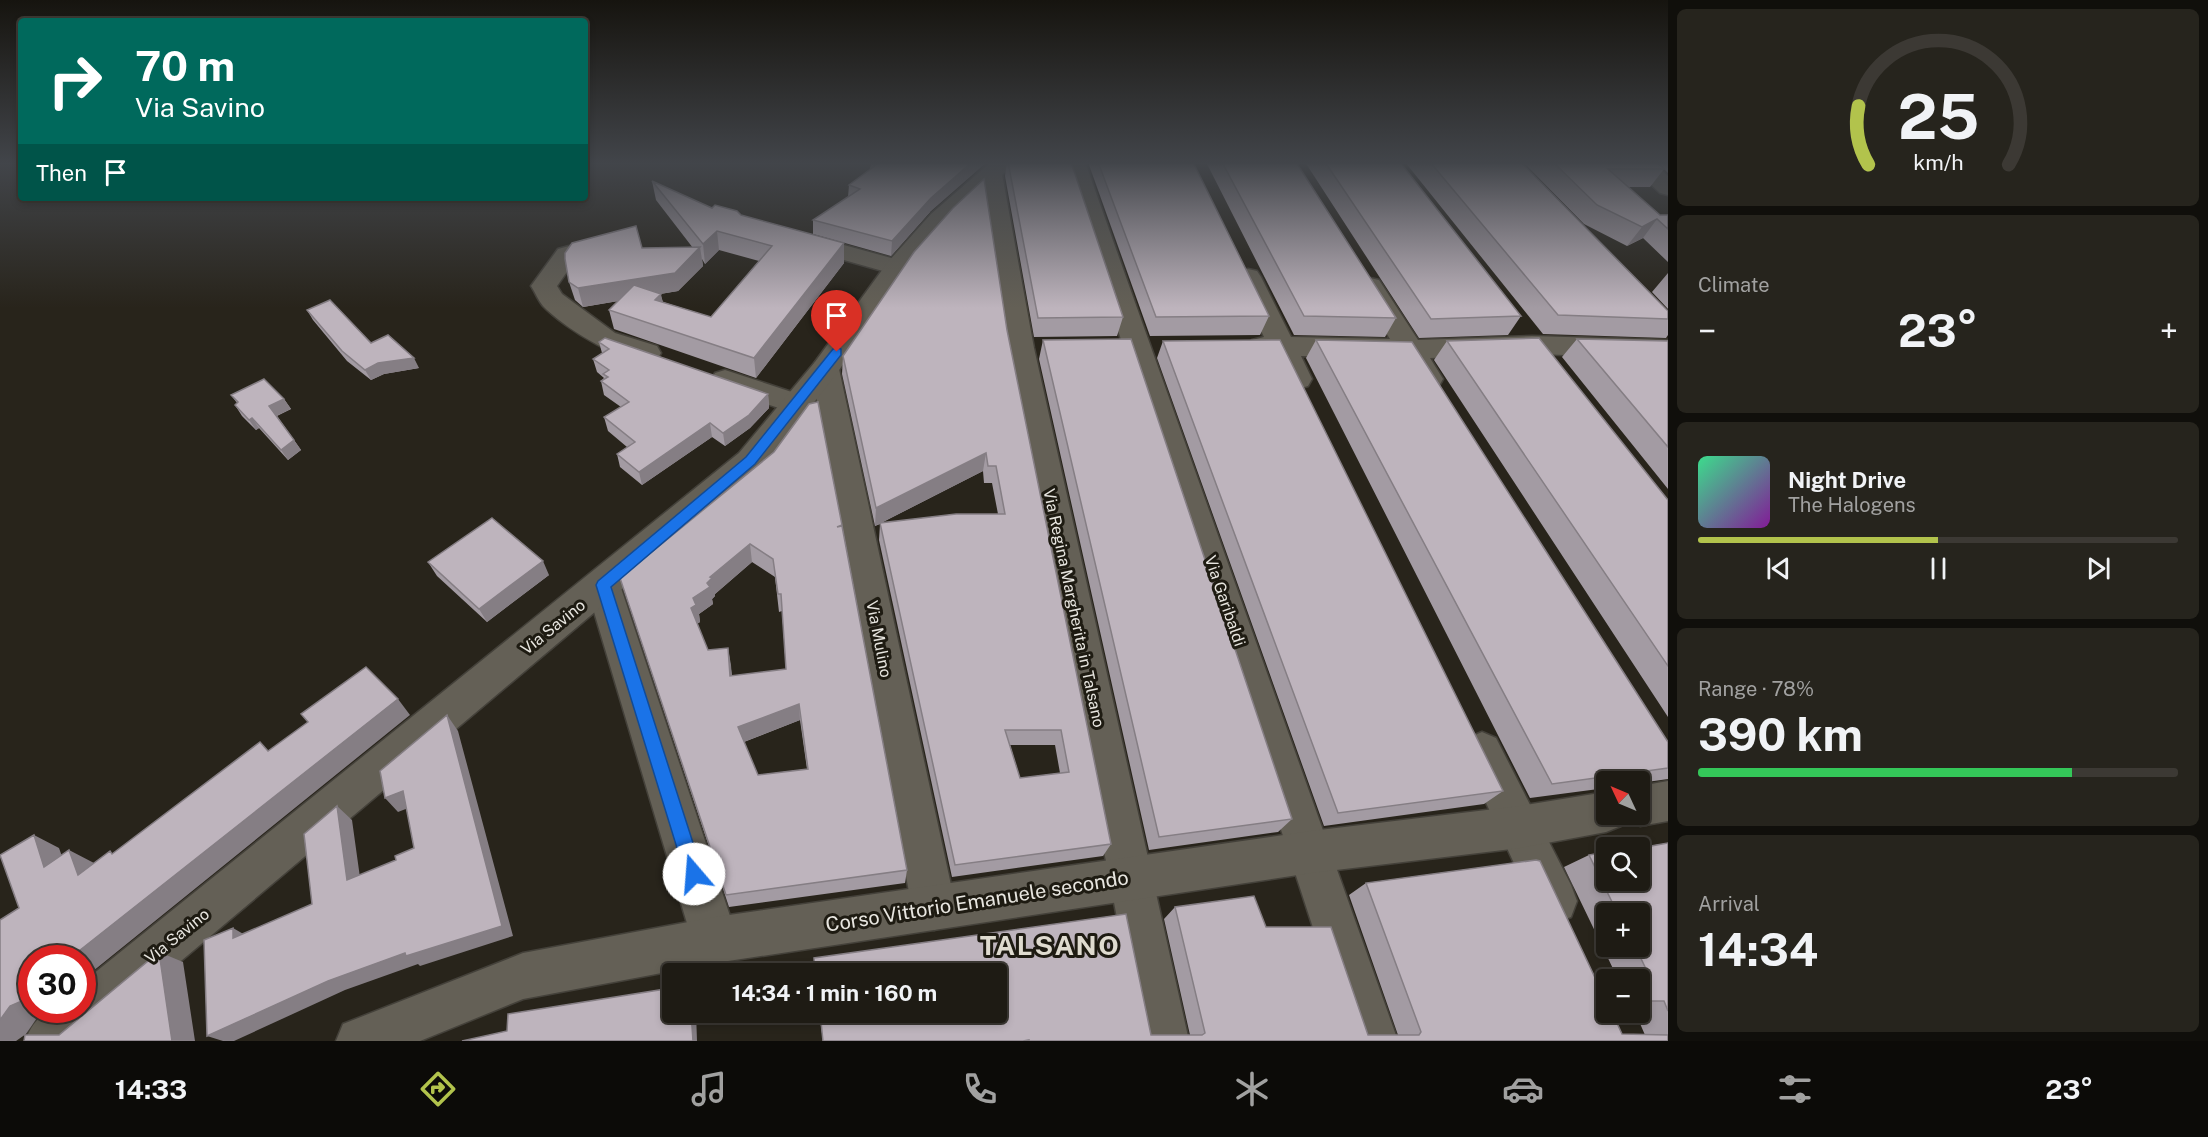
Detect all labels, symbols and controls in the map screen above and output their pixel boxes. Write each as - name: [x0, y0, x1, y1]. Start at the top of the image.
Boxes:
- text: 70 m: [135, 41, 235, 90]
- icon: right: [36, 42, 114, 120]
- text: 25: [1897, 80, 1979, 153]
- text: Via Savino: [135, 91, 265, 123]
- text: km/h: [1913, 150, 1963, 175]
- icon: arrive: [99, 156, 132, 189]
- text: Then: [36, 160, 87, 186]
- text: Climate: [1698, 273, 1770, 297]
- pin: [811, 290, 862, 352]
- icon: arrive: [820, 299, 853, 332]
- text: 23°: [1898, 304, 1978, 357]
- text: −: [1698, 312, 1716, 350]
- text: +: [2160, 312, 2178, 350]
- text: Night Drive: [1788, 467, 1906, 493]
- street label: Via Regina Margherita in Talsano: [1039, 487, 1109, 729]
- text: The Halogens: [1788, 493, 1916, 517]
- icon: previous: [1762, 552, 1795, 585]
- icon: pause: [1922, 552, 1955, 585]
- icon: next: [2082, 552, 2115, 585]
- street label: Via Garibaldi: [1201, 553, 1249, 649]
- street label: Via Savino: [517, 595, 589, 659]
- street label: Via Mulino: [862, 599, 896, 679]
- text: Range · 78%: [1698, 677, 1814, 701]
- text: 390 km: [1698, 708, 1863, 761]
- north arrow: [1596, 771, 1650, 825]
- map controls: [1596, 771, 1650, 1023]
- button: search: [1596, 837, 1650, 891]
- position arrow: [662, 842, 726, 906]
- street label: Corso Vittorio Emanuele secondo: [824, 865, 1130, 937]
- text: Arrival: [1698, 892, 1760, 916]
- button: +: [1596, 903, 1650, 957]
- street label: Via Savino: [141, 904, 213, 968]
- text: 14:34: [1698, 923, 1818, 976]
- district label: TALSANO: [980, 929, 1120, 961]
- speed limit sign: 30: [18, 945, 96, 1023]
- button: −: [1596, 969, 1650, 1023]
- text: 14:34 · 1 min · 160 m: [732, 980, 937, 1006]
- icon: directions: [417, 1068, 459, 1110]
- icon: music: [688, 1068, 730, 1110]
- icon: phone: [959, 1068, 1001, 1110]
- icon: climate: [1231, 1068, 1273, 1110]
- icon: car: [1502, 1068, 1544, 1110]
- icon: filters: [1774, 1068, 1816, 1110]
- text: 14:33: [115, 1073, 187, 1105]
- text: 23°: [2045, 1073, 2093, 1105]

